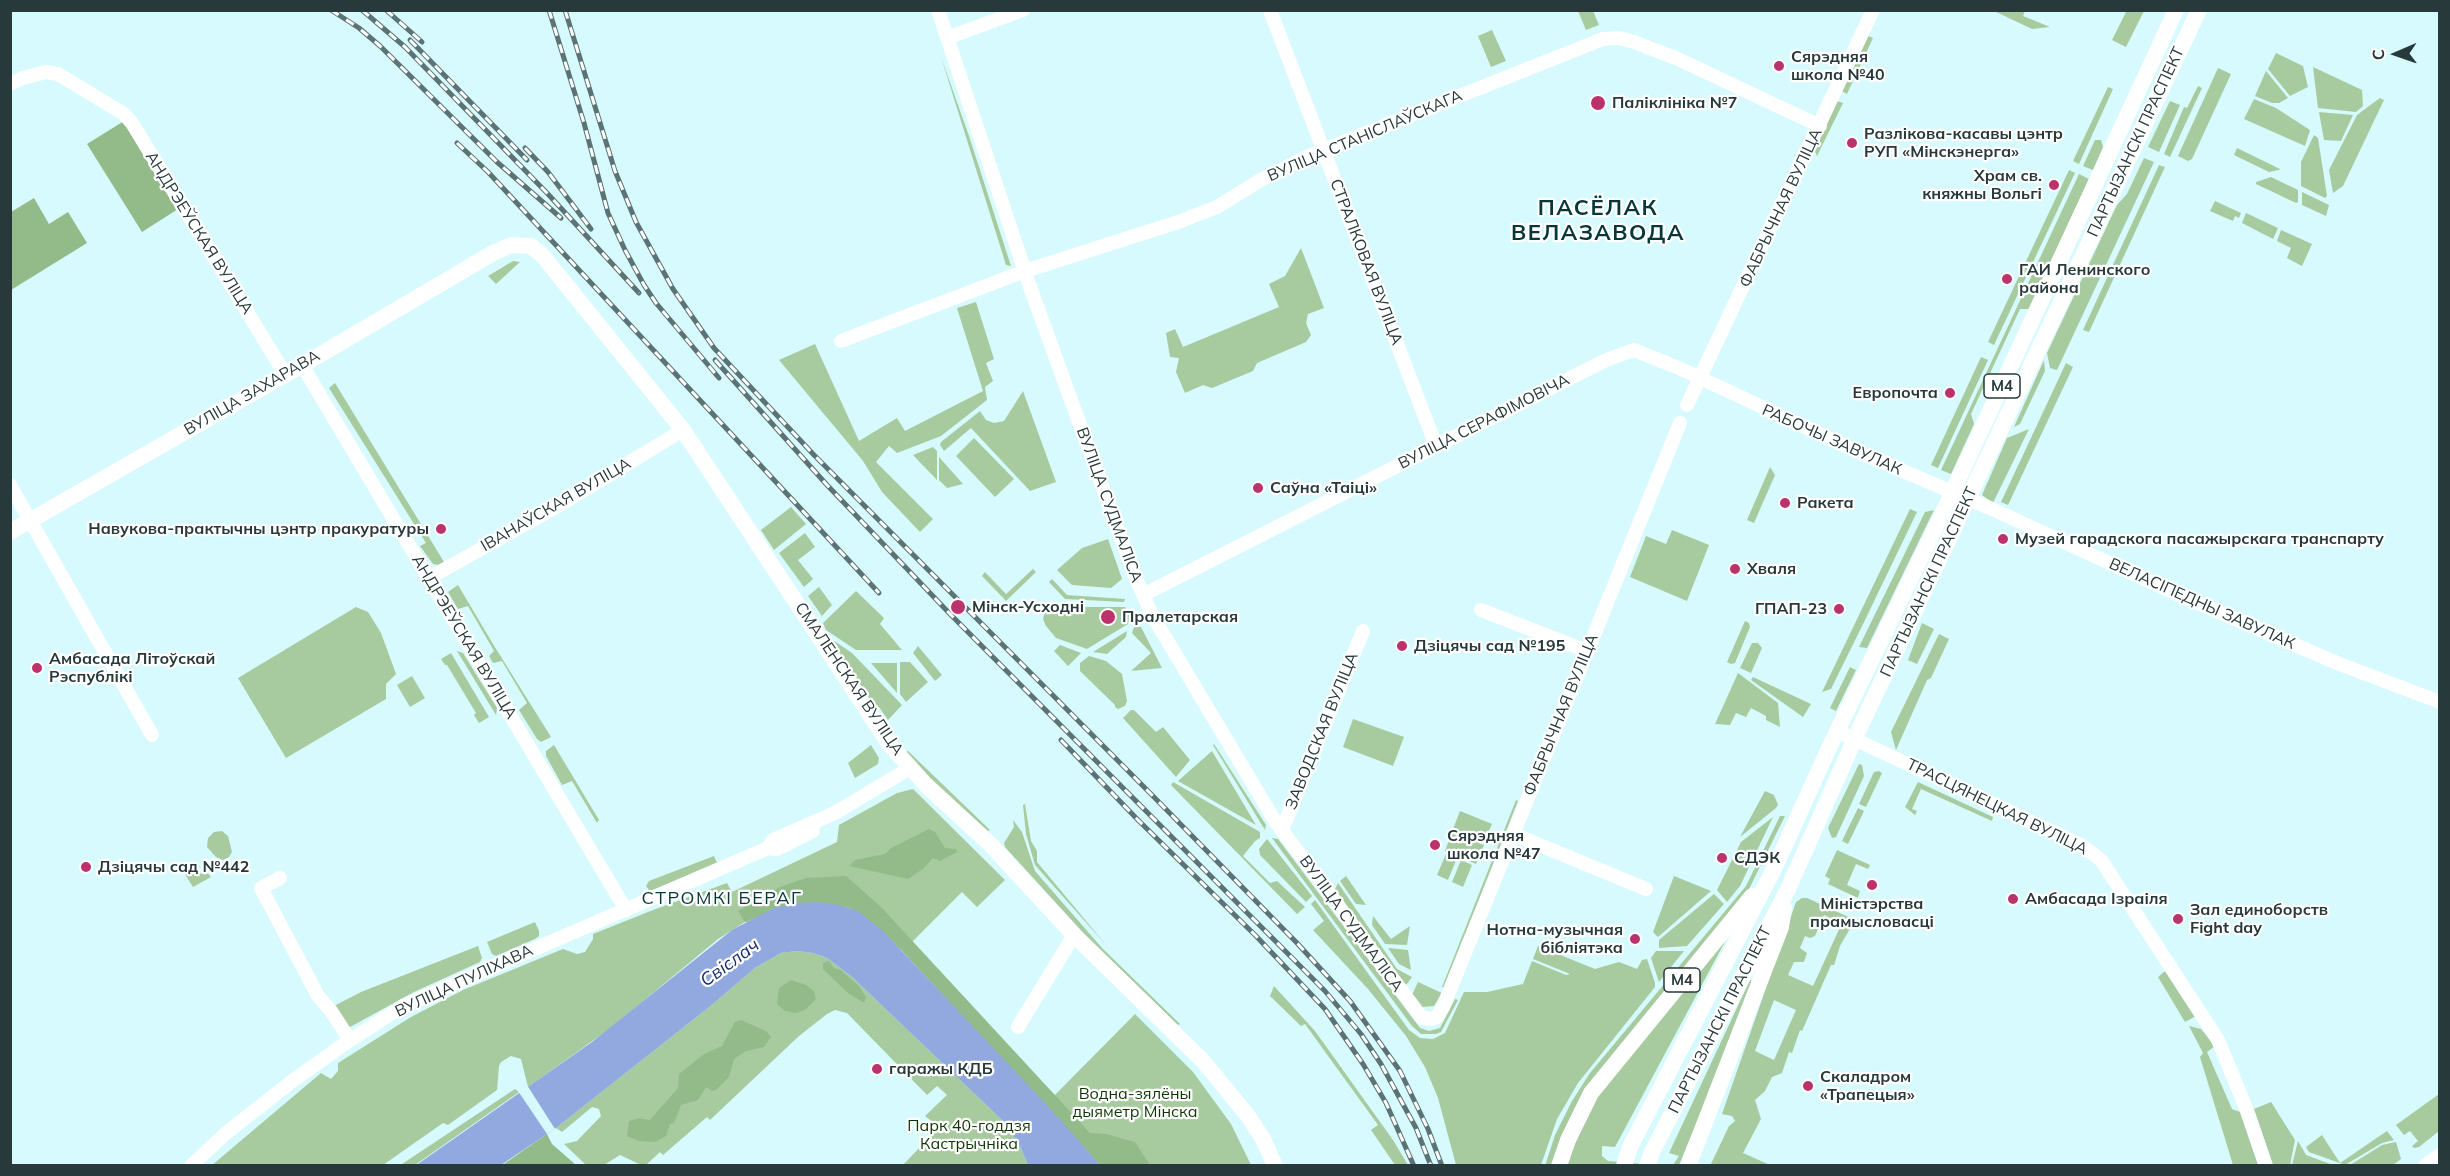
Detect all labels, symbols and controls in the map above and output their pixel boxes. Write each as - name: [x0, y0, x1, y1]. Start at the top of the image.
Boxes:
- north arrow: [2366, 24, 2426, 84]
- street label: ПАРТЫЗАНСКІ ПРАСПЕКТ: [2083, 44, 2189, 240]
- place label: Сярэдняя школа №40: [1791, 47, 1885, 85]
- text: С: [2368, 49, 2388, 60]
- marker: Сярэдняя школа №40: [1772, 59, 1786, 73]
- street label: ВУЛІЦА СТАНІСЛАЎСКАГА: [1265, 86, 1465, 186]
- place label: Паліклініка №7: [1612, 93, 1737, 113]
- marker: Паліклініка №7: [1589, 94, 1607, 112]
- place label: Разлікова-касавы цэнтр РУП «Мінскэнерга»: [1864, 124, 2063, 162]
- street label: ФАБРЫЧНАЯ ВУЛІЦА: [1736, 126, 1826, 290]
- marker: Разлікова-касавы цэнтр РУП «Мінскэнерга»: [1845, 136, 1859, 150]
- street label: АНДРЭЕЎСКАЯ ВУЛІЦА: [141, 148, 257, 318]
- place label: Храм св. княжны Вольгі: [1922, 166, 2042, 204]
- street label: СТРАЛКОВАЯ ВУЛІЦА: [1325, 176, 1407, 348]
- marker: Храм св. княжны Вольгі: [2047, 178, 2061, 192]
- district label: ПАСЁЛАК ВЕЛАЗАВОДА: [1511, 195, 1685, 246]
- place label: ГАИ Ленинского района: [2019, 260, 2150, 298]
- marker: ГАИ Ленинского района: [2000, 272, 2014, 286]
- street label: ВУЛІЦА ЗАХАРАВА: [181, 346, 323, 440]
- street label: ВУЛІЦА СЕРАФІМОВІЧА: [1395, 370, 1573, 474]
- road number: М4: [1984, 374, 2020, 398]
- place label: Европочта: [1853, 383, 1938, 403]
- marker: Европочта: [1943, 386, 1957, 400]
- street label: РАБОЧЫ ЗАВУЛАК: [1759, 401, 1905, 479]
- street label: ВУЛІЦА СУДМАЛІСА: [1072, 425, 1146, 585]
- street label: ІВАНАЎСКАЯ ВУЛІЦА: [478, 454, 634, 556]
- place label: Саўна «Таіці»: [1270, 478, 1377, 498]
- marker: Саўна «Таіці»: [1251, 481, 1265, 495]
- street label: ПАРТЫЗАНСКІ ПРАСПЕКТ: [1876, 484, 1982, 680]
- place label: Ракета: [1797, 493, 1854, 513]
- marker: Ракета: [1778, 496, 1792, 510]
- place label: Навукова-практычны цэнтр пракуратуры: [88, 519, 429, 539]
- marker: Навукова-практычны цэнтр пракуратуры: [434, 522, 448, 536]
- place label: Музей гарадскога пасажырскага транспарту: [2015, 529, 2384, 549]
- marker: Музей гарадскога пасажырскага транспарту: [1996, 532, 2010, 546]
- street label: АНДРЭЕЎСКАЯ ВУЛІЦА: [407, 552, 521, 722]
- street label: ВЕЛАСІПЕДНЫ ЗАВУЛАК: [2106, 554, 2298, 654]
- place label: Хваля: [1747, 559, 1796, 579]
- marker: Хваля: [1728, 562, 1742, 576]
- place label: Мінск-Усходні: [972, 597, 1084, 617]
- marker: Мінск-Усходні: [949, 598, 967, 616]
- street label: СМАЛЕНСКАЯ ВУЛІЦА: [791, 599, 907, 759]
- place label: ГПАП-23: [1755, 599, 1827, 619]
- marker: ГПАП-23: [1832, 602, 1846, 616]
- place label: Пралетарская: [1122, 607, 1238, 627]
- marker: Пралетарская: [1099, 608, 1117, 626]
- street label: ФАБРЫЧНАЯ ВУЛІЦА: [1520, 631, 1602, 799]
- place label: Дзіцячы сад №195: [1414, 636, 1565, 656]
- marker: Дзіцячы сад №195: [1395, 639, 1409, 653]
- place label: Амбасада Літоўскай Рэспублікі: [49, 649, 215, 687]
- street label: ЗАВОДСКАЯ ВУЛІЦА: [1282, 650, 1362, 812]
- marker: Амбасада Літоўскай Рэспублікі: [30, 661, 44, 675]
- street label: ТРАСЦЯНЕЦКАЯ ВУЛІЦА: [1903, 755, 2091, 859]
- place label: Сярэдняя школа №47: [1447, 826, 1541, 864]
- marker: Сярэдняя школа №47: [1428, 838, 1442, 852]
- place label: СДЭК: [1734, 848, 1780, 868]
- marker: СДЭК: [1715, 851, 1729, 865]
- street label: ВУЛІЦА СУДМАЛІСА: [1295, 852, 1407, 996]
- place label: Дзіцячы сад №442: [98, 857, 249, 877]
- marker: Дзіцячы сад №442: [79, 860, 93, 874]
- marker: Міністэрства прамысловасці: [1865, 878, 1879, 892]
- district label: СТРОМКІ БЕРАГ: [642, 888, 802, 910]
- place label: Амбасада Ізраіля: [2025, 889, 2168, 909]
- marker: Амбасада Ізраіля: [2006, 892, 2020, 906]
- place label: Міністэрства прамысловасці: [1810, 894, 1934, 932]
- place label: Зал единоборств Fight day: [2190, 900, 2328, 938]
- marker: Зал единоборств Fight day: [2171, 912, 2185, 926]
- place label: Нотна-музычная бібліятэка: [1487, 920, 1623, 958]
- street label: ПАРТЫЗАНСКІ ПРАСПЕКТ: [1664, 923, 1776, 1117]
- marker: Нотна-музычная бібліятэка: [1628, 932, 1642, 946]
- water label: Свіслач: [696, 934, 764, 992]
- street label: ВУЛІЦА ПУЛІХАВА: [392, 941, 536, 1021]
- road number: М4: [1664, 968, 1700, 992]
- place label: гаражы КДБ: [889, 1059, 993, 1079]
- marker: гаражы КДБ: [870, 1062, 884, 1076]
- place label: Скаладром «Трапецыя»: [1820, 1067, 1915, 1105]
- marker: Скаладром «Трапецыя»: [1801, 1079, 1815, 1093]
- park label: Водна-зялёны дыяметр Мінска: [1073, 1084, 1197, 1122]
- park label: Парк 40-годдзя Кастрычніка: [907, 1116, 1031, 1154]

